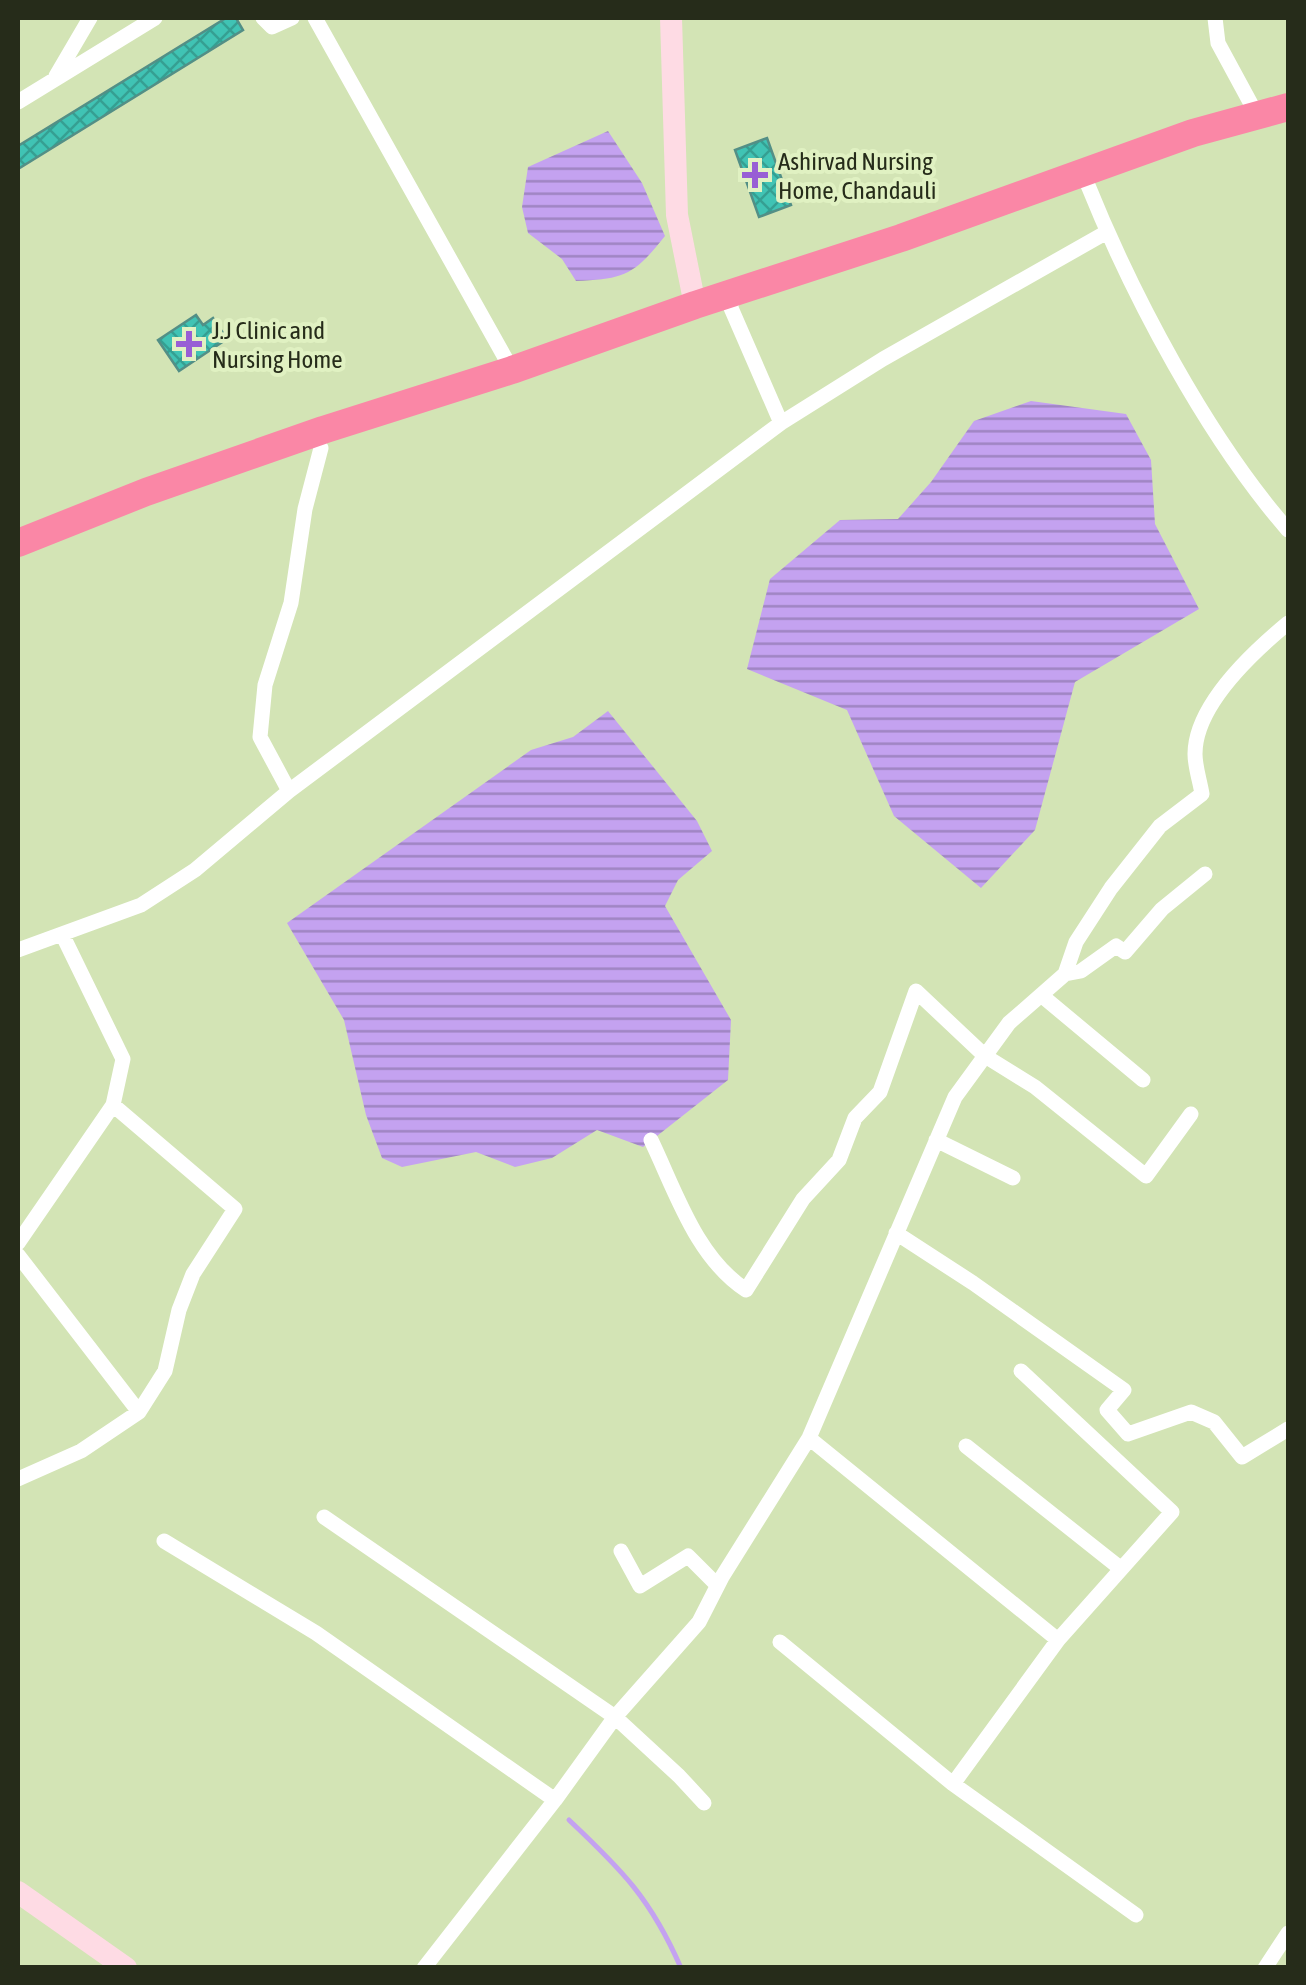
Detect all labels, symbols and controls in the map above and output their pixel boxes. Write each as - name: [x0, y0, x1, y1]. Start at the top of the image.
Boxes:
- place label: Ashirvad Nursing Home, Chandauli: [778, 147, 937, 204]
- marker: Ashirvad Nursing Home, Chandauli: [742, 162, 768, 188]
- place label: J.J Clinic and Nursing Home: [212, 316, 343, 373]
- marker: J.J Clinic and Nursing Home: [176, 331, 202, 357]

